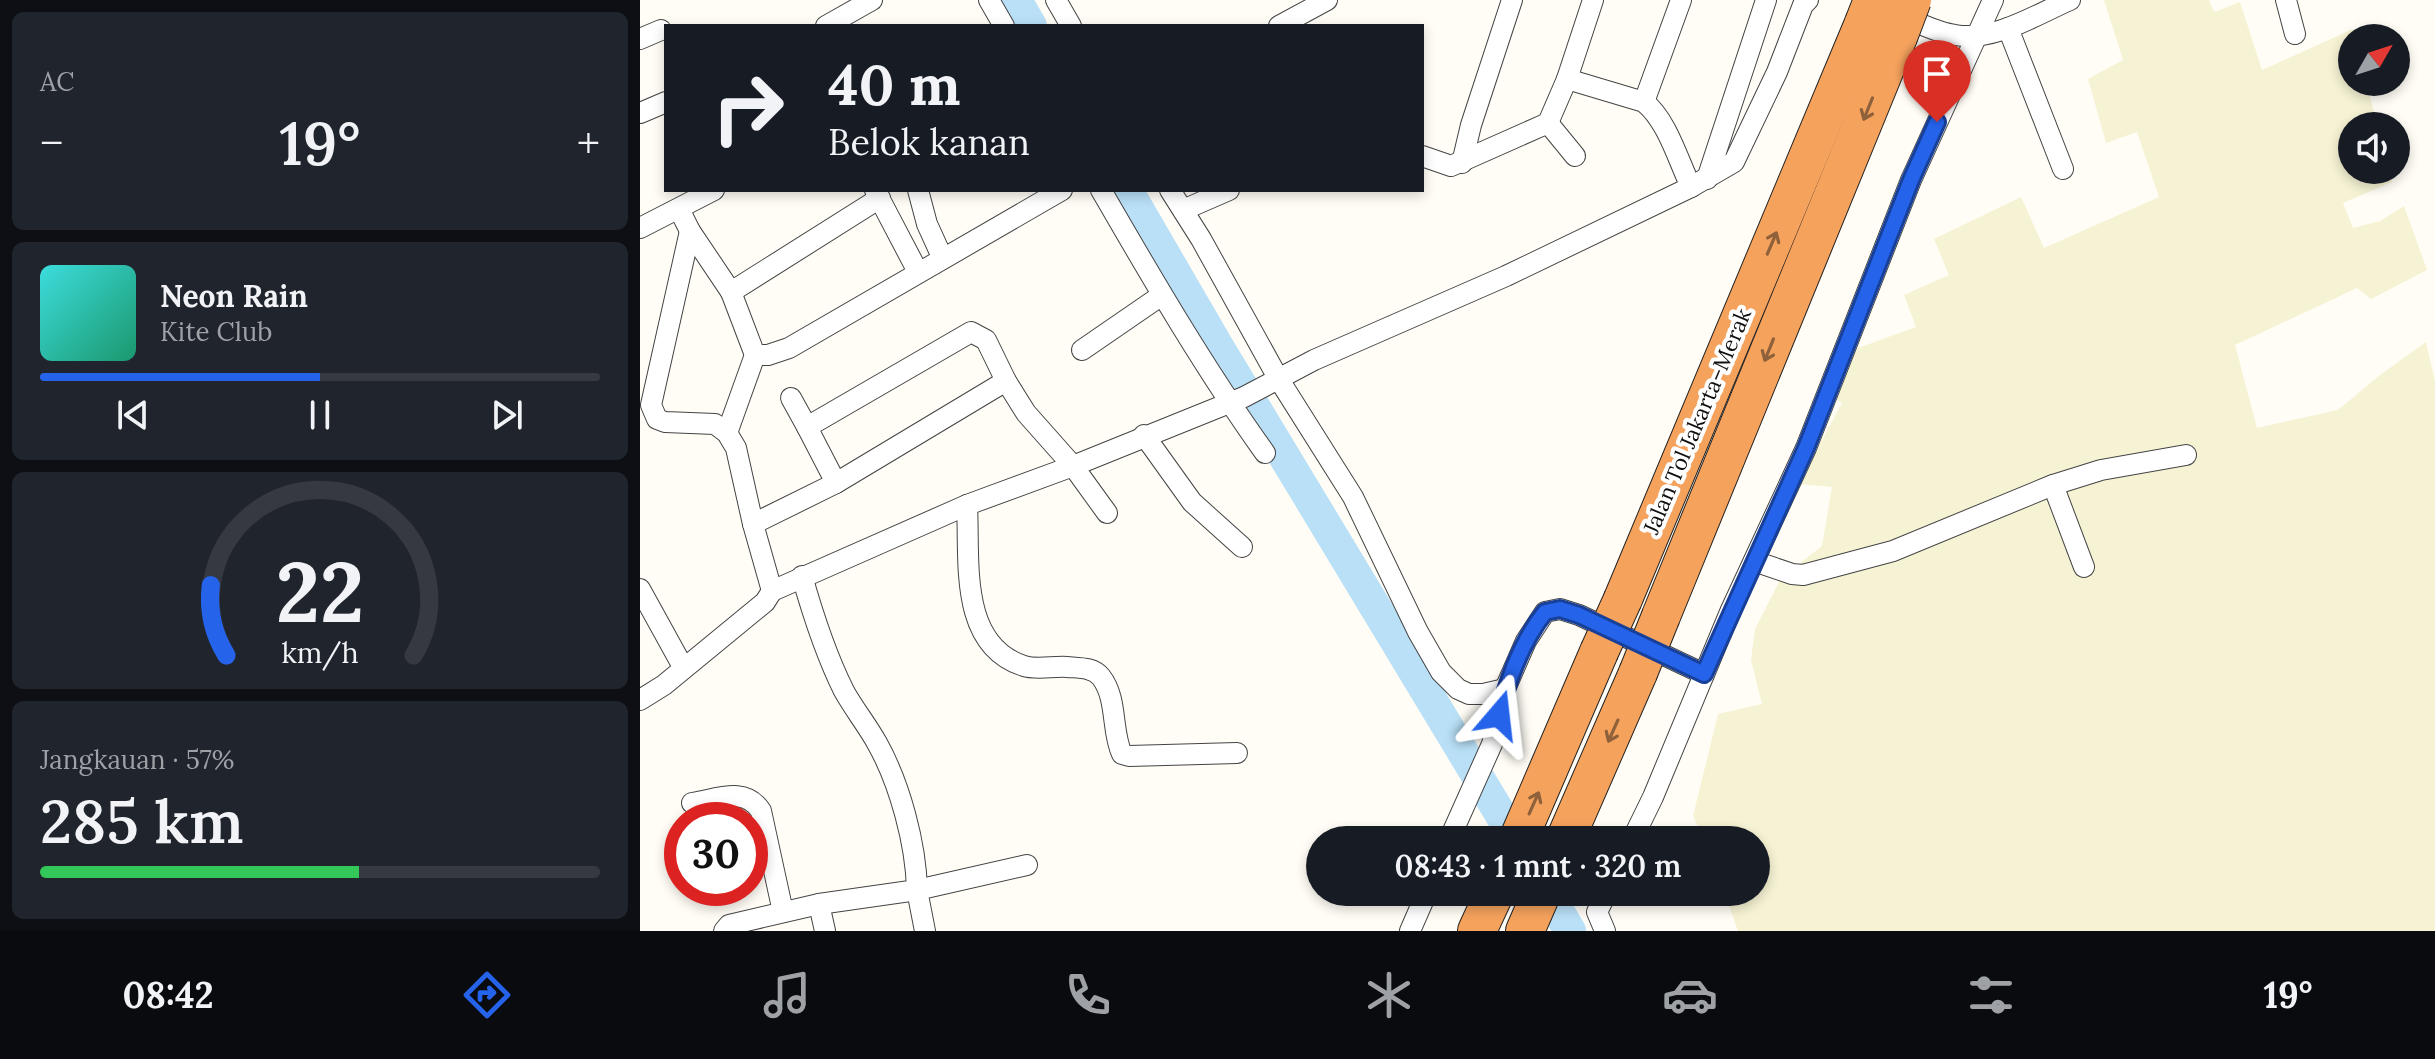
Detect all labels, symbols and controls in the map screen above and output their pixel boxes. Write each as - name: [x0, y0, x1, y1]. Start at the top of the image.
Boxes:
- north arrow: [2338, 24, 2410, 96]
- map controls: [2338, 24, 2410, 184]
- pin: [1903, 40, 1971, 122]
- text: 40 m: [828, 49, 961, 120]
- icon: arrive: [1915, 52, 1959, 96]
- icon: right: [696, 56, 800, 160]
- text: AC: [40, 65, 74, 98]
- one-way arrow: [1860, 96, 1874, 121]
- text: 19°: [279, 105, 361, 181]
- button: sound: [2338, 112, 2410, 184]
- text: −: [40, 115, 63, 171]
- text: +: [577, 115, 600, 171]
- text: Belok kanan: [828, 119, 1030, 165]
- one-way arrow: [1765, 231, 1780, 256]
- text: Neon Rain: [160, 277, 308, 315]
- street label: Jalan Tol Jakarta–Merak: [1636, 304, 1757, 539]
- text: Kite Club: [160, 315, 272, 348]
- one-way arrow: [1761, 337, 1776, 362]
- icon: previous: [111, 393, 155, 437]
- icon: pause: [298, 393, 342, 437]
- icon: next: [485, 393, 529, 437]
- text: 22: [276, 538, 364, 645]
- text: km/h: [281, 635, 359, 672]
- position arrow: [1457, 673, 1541, 757]
- one-way arrow: [1604, 718, 1619, 743]
- text: Jangkauan · 57%: [40, 743, 234, 776]
- text: 285 km: [40, 783, 244, 859]
- one-way arrow: [1527, 791, 1542, 815]
- speed limit sign: 30: [664, 802, 768, 906]
- text: 08:43 · 1 mnt · 320 m: [1395, 847, 1681, 885]
- icon: directions: [459, 967, 515, 1023]
- icon: music: [759, 967, 815, 1023]
- icon: phone: [1060, 967, 1116, 1023]
- icon: climate: [1361, 967, 1417, 1023]
- icon: car: [1662, 967, 1718, 1023]
- icon: filters: [1963, 967, 2019, 1023]
- text: 08:42: [122, 972, 214, 1018]
- text: 19°: [2263, 972, 2313, 1018]

